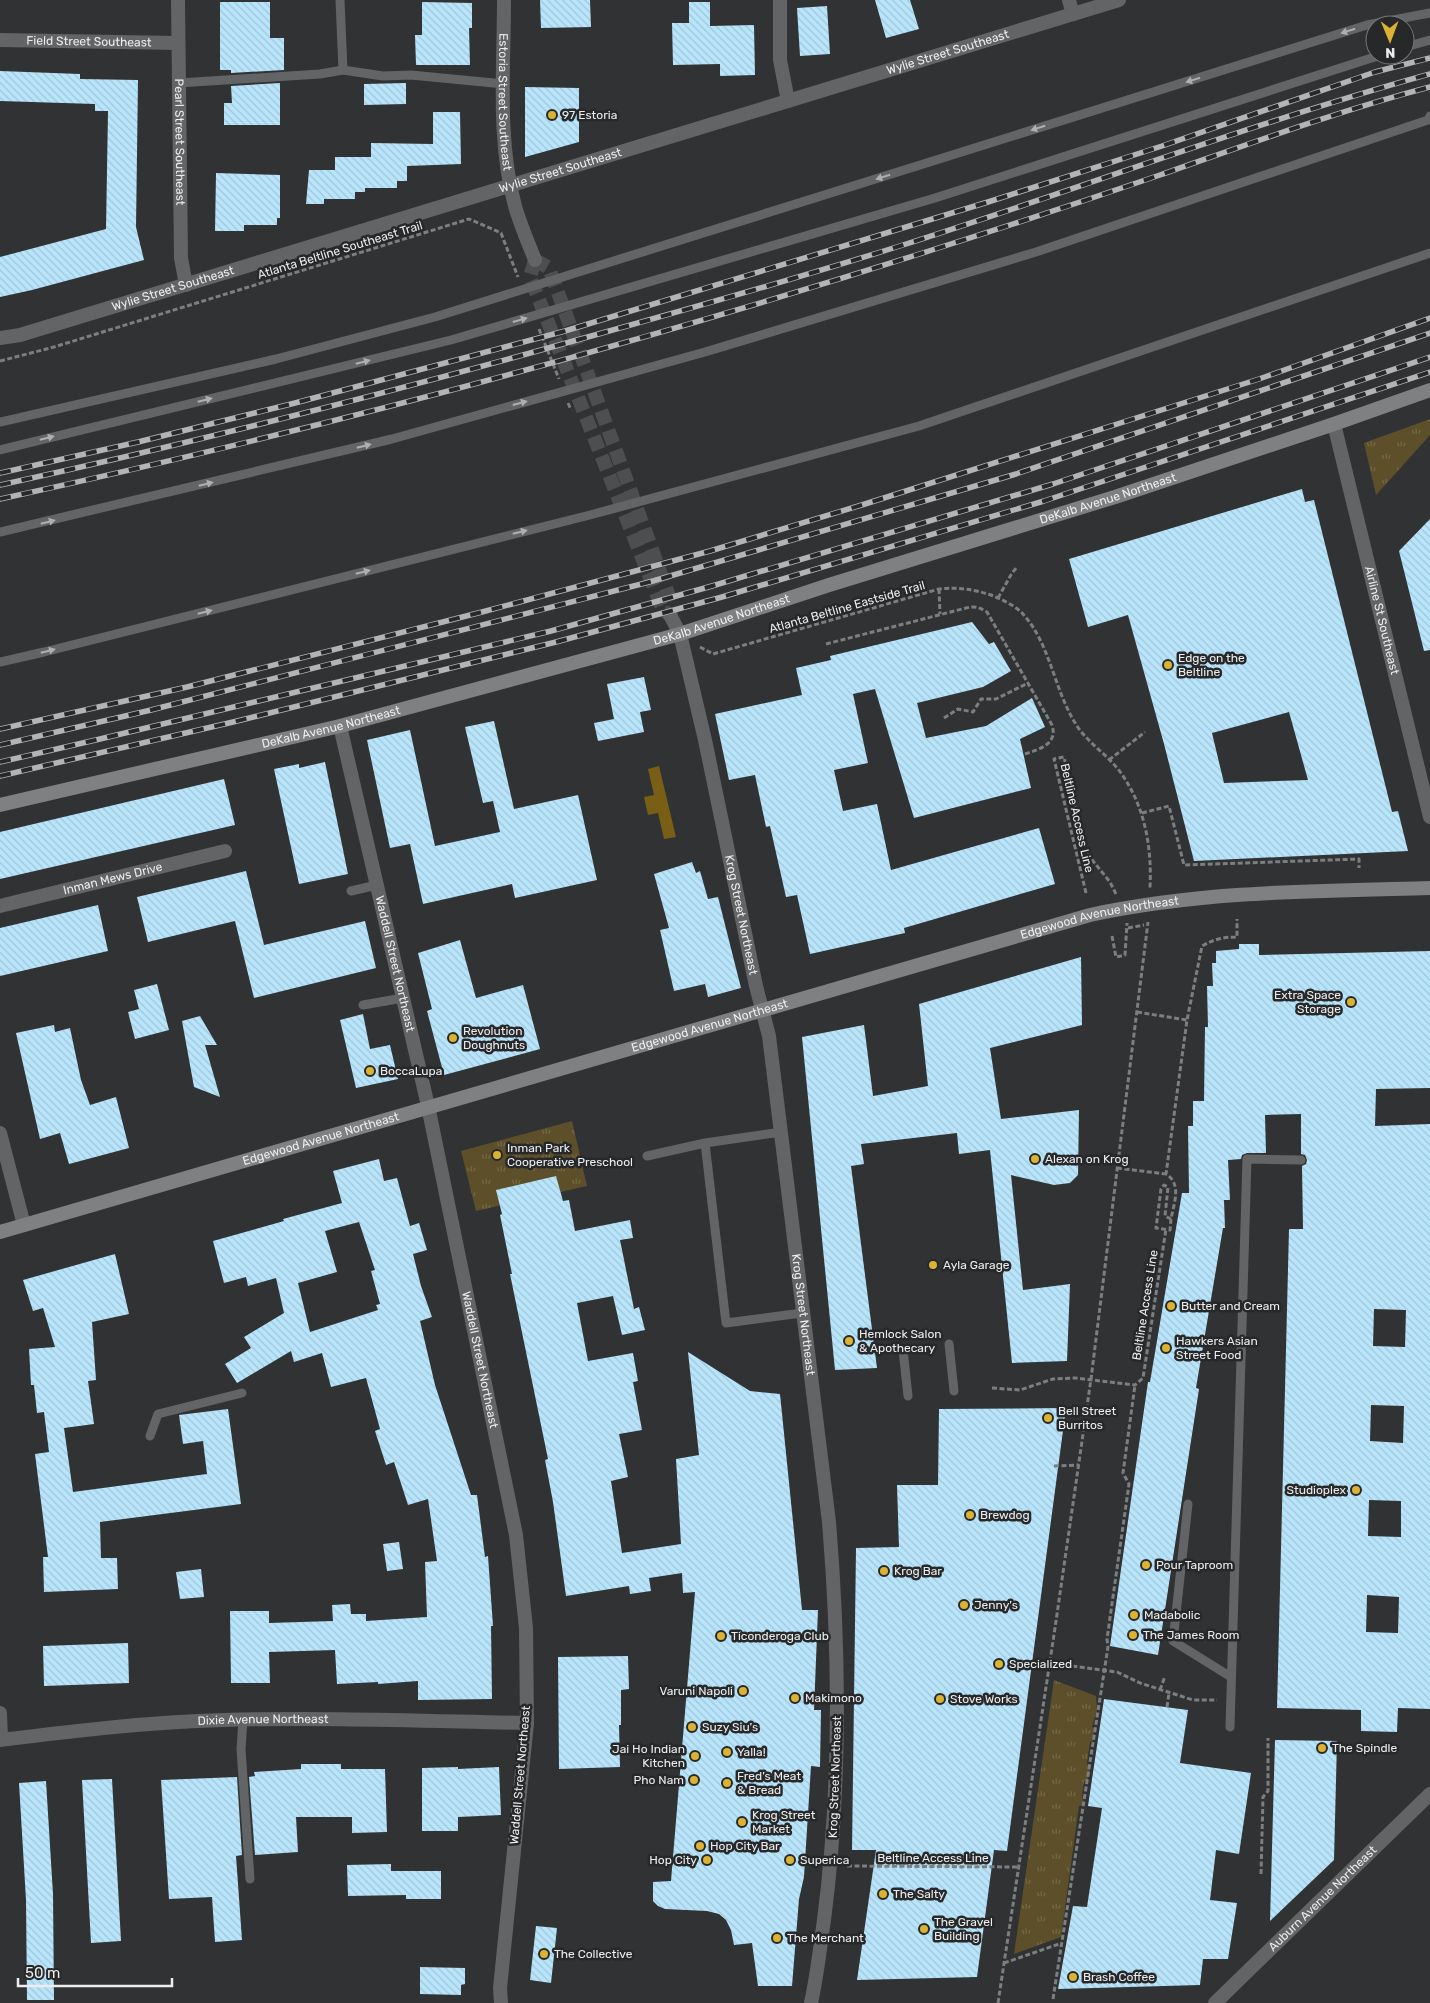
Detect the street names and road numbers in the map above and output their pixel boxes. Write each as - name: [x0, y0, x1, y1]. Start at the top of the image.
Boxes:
- street label: Wylie Street Southeast: [885, 27, 1011, 77]
- street label: Field Street Southeast: [26, 33, 152, 50]
- street label: Estoria Street Southeast: [496, 33, 515, 172]
- street label: Pearl Street Southeast: [172, 78, 187, 206]
- street label: Wylie Street Southeast: [497, 145, 623, 196]
- street label: Atlanta Beltline Southeast Trail: [256, 218, 424, 282]
- street label: Wylie Street Southeast: [110, 263, 236, 314]
- street label: DeKalb Avenue Northeast: [1038, 470, 1178, 527]
- street label: Airline St Southeast: [1362, 565, 1402, 676]
- street label: Atlanta Beltline Eastside Trail: [767, 578, 927, 636]
- street label: DeKalb Avenue Northeast: [652, 591, 792, 648]
- street label: DeKalb Avenue Northeast: [260, 703, 402, 751]
- street label: Beltline Access Line: [1058, 762, 1096, 874]
- street label: Krog Street Northeast: [722, 854, 761, 977]
- street label: Inman Mews Drive: [62, 860, 164, 897]
- street label: Waddell Street Northeast: [372, 894, 418, 1034]
- street label: Edgewood Avenue Northeast: [1019, 894, 1180, 942]
- street label: Edgewood Avenue Northeast: [630, 996, 790, 1055]
- street label: Edgewood Avenue Northeast: [241, 1109, 401, 1168]
- street label: Beltline Access Line: [1129, 1249, 1161, 1361]
- street label: Krog Street Northeast: [789, 1253, 818, 1376]
- street label: Waddell Street Northeast: [459, 1290, 501, 1430]
- street label: Waddell Street Northeast: [507, 1705, 533, 1845]
- street label: Dixie Avenue Northeast: [197, 1712, 329, 1728]
- street label: Krog Street Northeast: [826, 1715, 844, 1838]
- street label: Auburn Avenue Northeast: [1266, 1843, 1380, 1954]
- street label: Beltline Access Line: [877, 1851, 989, 1865]

